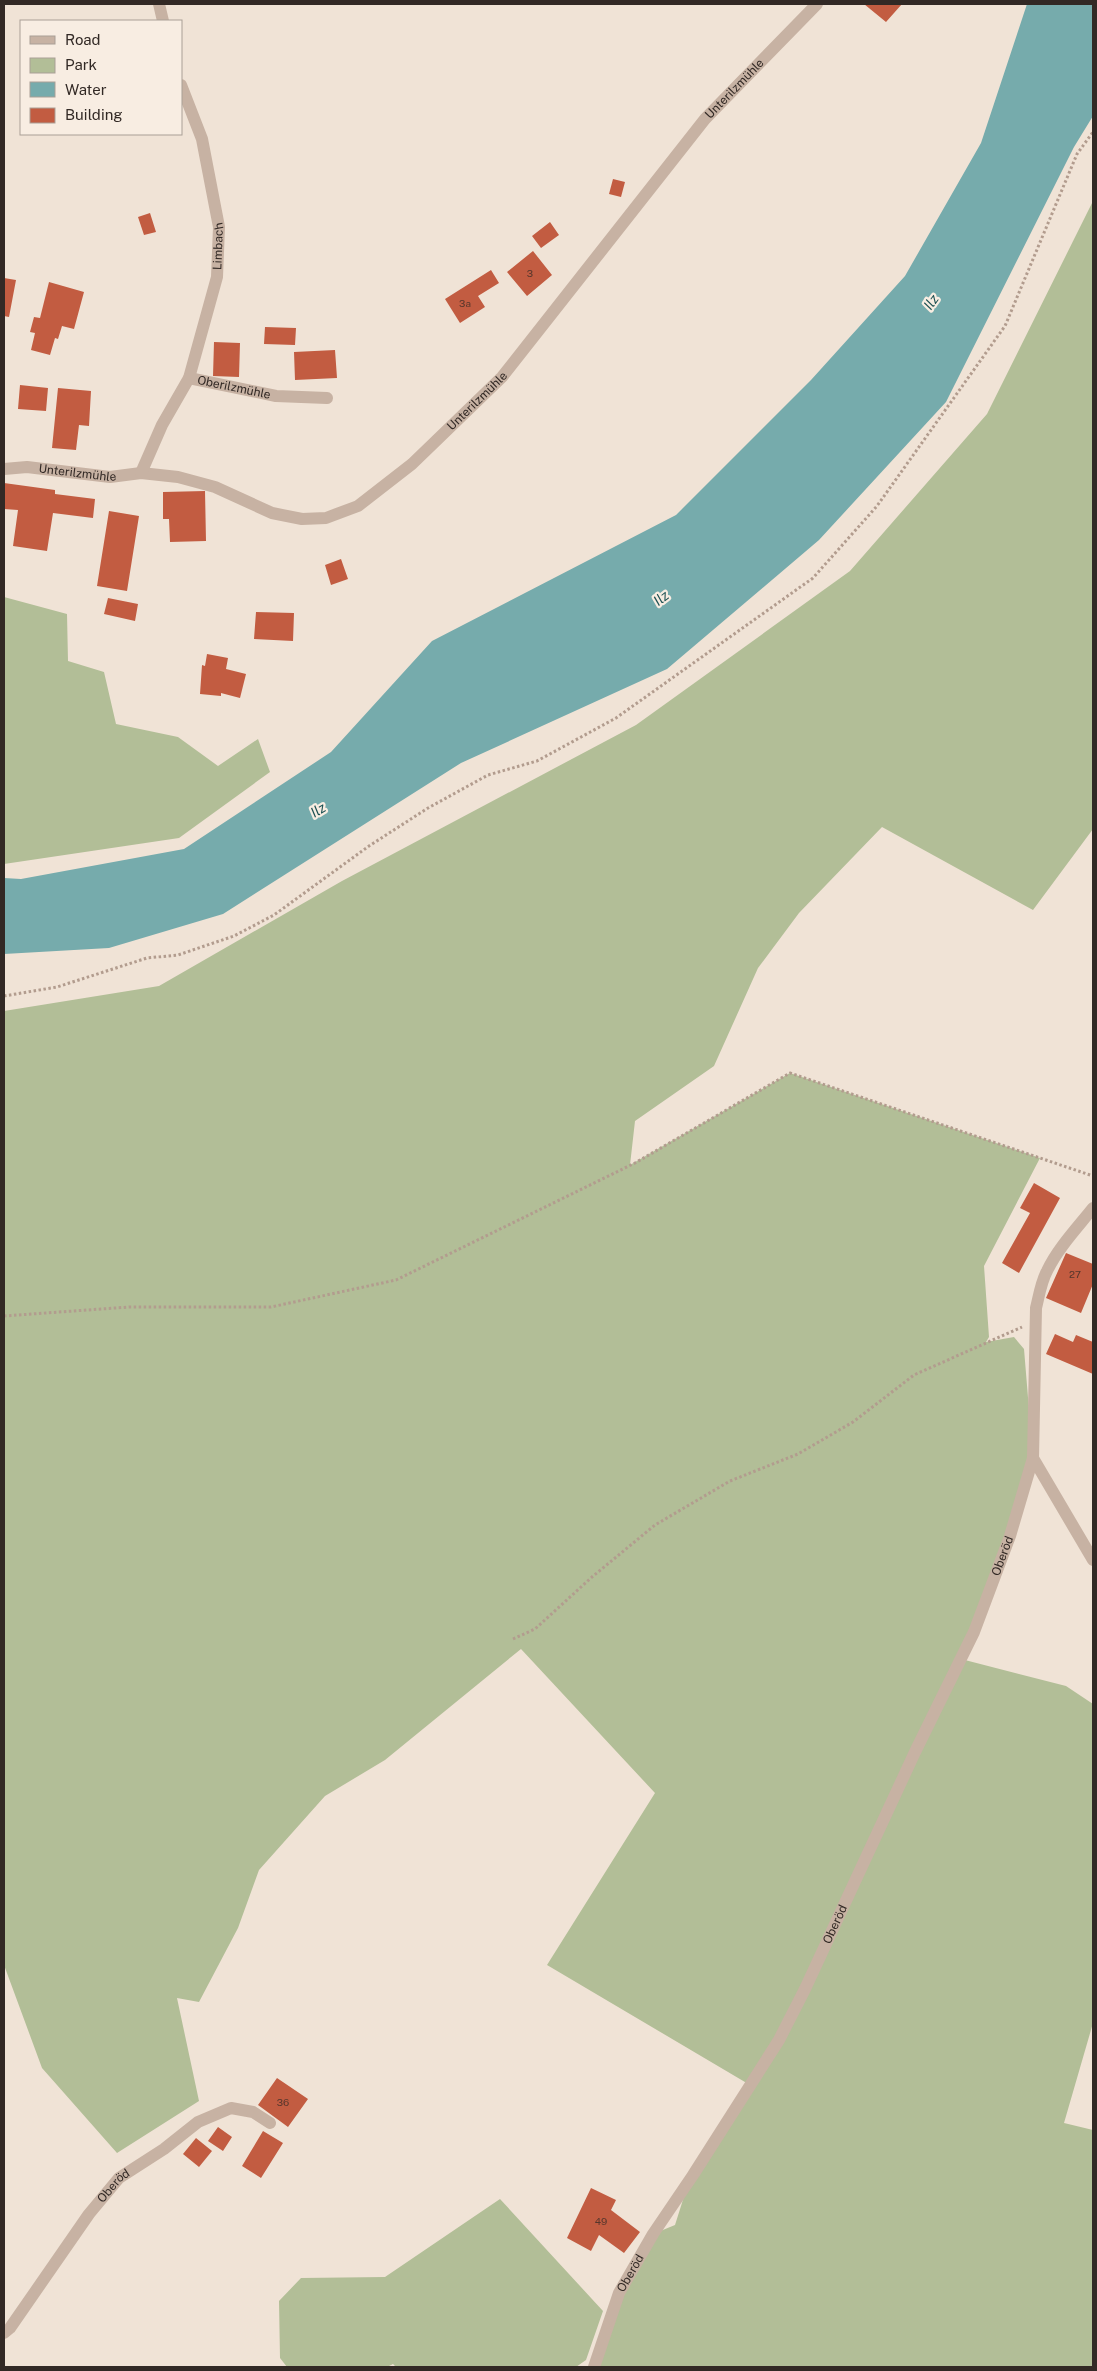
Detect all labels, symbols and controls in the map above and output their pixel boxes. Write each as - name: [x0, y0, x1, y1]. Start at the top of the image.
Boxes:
- legend: [20, 20, 182, 135]
- text: Road: [65, 31, 101, 48]
- text: Park: [65, 56, 97, 73]
- street label: Unterilzmühle: [702, 56, 767, 122]
- text: Water: [65, 81, 107, 98]
- text: Building: [65, 106, 123, 123]
- street label: Limbach: [210, 221, 226, 270]
- house number: 3: [527, 267, 533, 279]
- water label: Ilz: [920, 291, 942, 313]
- house number: 3a: [459, 297, 471, 309]
- street label: Unterilzmühle: [444, 369, 510, 433]
- street label: Oberilzmühle: [196, 373, 272, 402]
- street label: Unterilzmühle: [38, 461, 117, 484]
- water label: Ilz: [650, 587, 672, 609]
- water label: Ilz: [308, 799, 329, 821]
- house number: 27: [1069, 1268, 1081, 1280]
- street label: Oberöd: [989, 1534, 1016, 1578]
- street label: Oberöd: [820, 1903, 850, 1946]
- house number: 36: [277, 2096, 289, 2108]
- street label: Oberöd: [94, 2166, 132, 2206]
- house number: 49: [595, 2215, 607, 2227]
- street label: Oberöd: [614, 2252, 647, 2295]

